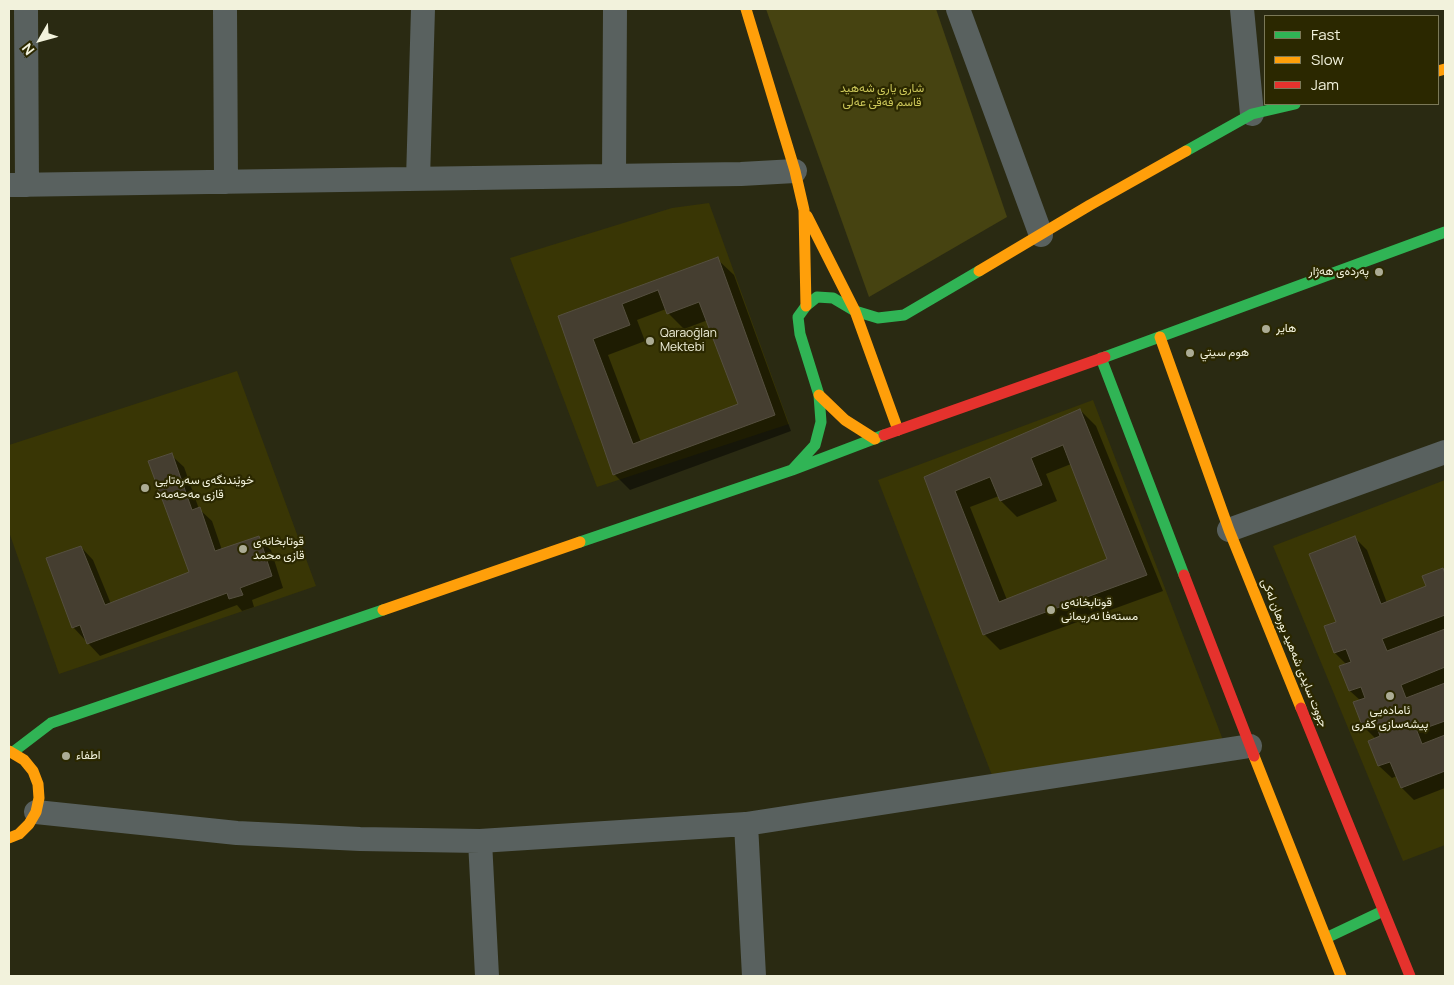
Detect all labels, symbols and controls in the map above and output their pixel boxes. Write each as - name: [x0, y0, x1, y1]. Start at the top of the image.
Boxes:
- north arrow: [15, 15, 65, 65]
- legend: [1264, 15, 1439, 105]
- text: Fast: [1311, 24, 1340, 45]
- text: N: [17, 40, 38, 59]
- text: Slow: [1311, 49, 1344, 70]
- text: Jam: [1311, 74, 1339, 95]
- park label: شاری یاری شەهید قاسم فەقێ عەلی: [840, 82, 924, 110]
- place label: پەردەى ھەژار: [1309, 265, 1369, 279]
- marker: پەردەى ھەژار: [1373, 266, 1385, 278]
- place label: هاير: [1276, 322, 1296, 336]
- marker: هاير: [1260, 323, 1272, 335]
- place label: Qaraoğlan Mektebi: [660, 327, 717, 355]
- marker: Qaraoğlan Mektebi: [644, 335, 656, 347]
- place label: هوم سيتي: [1200, 346, 1249, 360]
- marker: هوم سيتي: [1184, 347, 1196, 359]
- place label: خوێندنگەی سەرەتایی قازی مەحەمەد: [155, 474, 254, 502]
- marker: خوێندنگەی سەرەتایی قازی مەحەمەد: [139, 482, 151, 494]
- place label: قوتابخانەی قازی محمد: [253, 535, 304, 563]
- marker: قوتابخانەی قازی محمد: [237, 543, 249, 555]
- street label: جووت سایدی شەهید بورهان لەکی: [1258, 577, 1330, 729]
- place label: قوتابخانەی مستەفا نەریمانی: [1061, 596, 1138, 624]
- marker: قوتابخانەی مستەفا نەریمانی: [1045, 604, 1057, 616]
- marker: ئامادەیی پیشەسازی کفری: [1384, 690, 1396, 702]
- place label: ئامادەیی پیشەسازی کفری: [1352, 704, 1428, 732]
- place label: اطفاء: [76, 749, 101, 763]
- marker: اطفاء: [60, 750, 72, 762]

